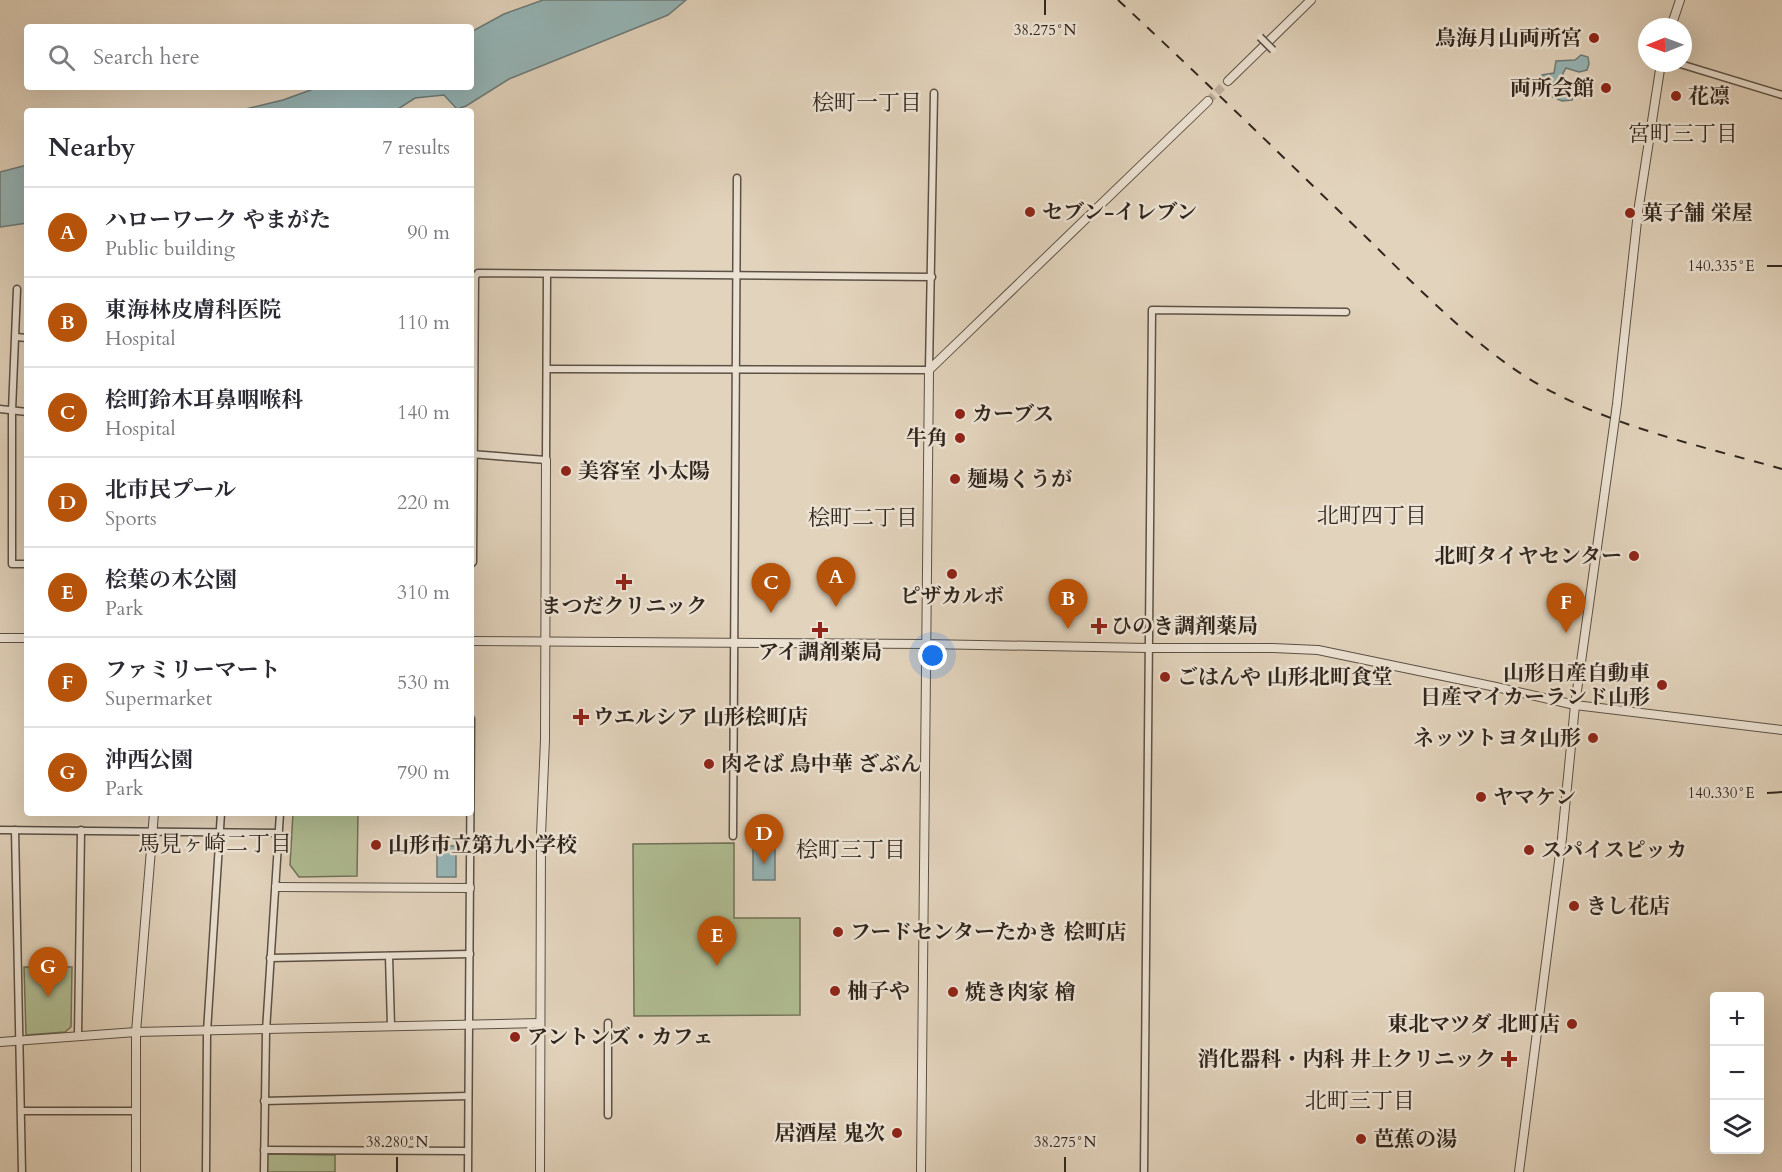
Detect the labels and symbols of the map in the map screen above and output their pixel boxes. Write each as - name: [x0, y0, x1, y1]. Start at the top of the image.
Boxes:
- north arrow: [1638, 18, 1692, 72]
- text: 38.275°N: [1014, 20, 1077, 40]
- place label: 鳥海月山両所宮: [1435, 24, 1582, 53]
- marker: 鳥海月山両所宮: [1587, 31, 1601, 45]
- place label: 両所会館: [1510, 74, 1594, 103]
- marker: 両所会館: [1599, 81, 1613, 95]
- place label: 花凛: [1688, 82, 1730, 111]
- district label: 桧町一丁目: [812, 88, 922, 118]
- marker: 花凛: [1669, 89, 1683, 103]
- district label: 宮町三丁目: [1628, 119, 1738, 149]
- place label: セブン-イレブン: [1042, 198, 1197, 227]
- place label: 菓子舗 栄屋: [1642, 199, 1753, 228]
- marker: セブン-イレブン: [1023, 205, 1037, 219]
- marker: 菓子舗 栄屋: [1623, 206, 1637, 220]
- text: 140.335°E: [1688, 256, 1754, 276]
- place label: カーブス: [972, 400, 1054, 429]
- marker: カーブス: [953, 407, 967, 421]
- place label: 牛角: [906, 424, 948, 453]
- marker: 牛角: [953, 431, 967, 445]
- place label: 美容室 小太陽: [578, 457, 710, 486]
- marker: 美容室 小太陽: [559, 464, 573, 478]
- place label: 麺場くうが: [967, 465, 1072, 494]
- marker: 麺場くうが: [948, 472, 962, 486]
- district label: 北町四丁目: [1317, 501, 1427, 531]
- district label: 桧町二丁目: [808, 503, 918, 533]
- place label: 北町タイヤセンター: [1434, 542, 1622, 571]
- marker: 北町タイヤセンター: [1627, 549, 1641, 563]
- pin: A: [816, 558, 856, 607]
- pin: C: [752, 564, 790, 613]
- marker: ピザカルボ: [945, 567, 959, 581]
- marker: まつだクリニック: [615, 573, 633, 591]
- pin: B: [1048, 580, 1088, 629]
- place label: ピザカルボ: [900, 582, 1004, 611]
- pin: F: [1546, 584, 1586, 633]
- place label: まつだクリニック: [541, 592, 707, 621]
- place label: ひのき調剤薬局: [1111, 612, 1258, 641]
- marker: ひのき調剤薬局: [1092, 619, 1106, 633]
- marker: アイ調剤薬局: [813, 623, 827, 637]
- place label: アイ調剤薬局: [758, 638, 882, 667]
- your location: [918, 641, 947, 670]
- place label: 山形日産自動車 日産マイカーランド山形: [1420, 659, 1650, 712]
- place label: ごはんや 山形北町食堂: [1177, 663, 1393, 692]
- marker: ごはんや 山形北町食堂: [1158, 670, 1172, 684]
- marker: 山形日産自動車 日産マイカーランド山形: [1655, 678, 1669, 692]
- place label: ウエルシア 山形桧町店: [593, 703, 808, 732]
- marker: ウエルシア 山形桧町店: [574, 710, 588, 724]
- place label: ネッツトヨタ山形: [1413, 724, 1581, 753]
- marker: ネッツトヨタ山形: [1586, 731, 1600, 745]
- place label: 肉そば 鳥中華 ざぶん: [721, 750, 921, 779]
- marker: 肉そば 鳥中華 ざぶん: [702, 757, 716, 771]
- place label: ヤマケン: [1493, 783, 1576, 812]
- text: 140.330°E: [1688, 783, 1754, 803]
- marker: ヤマケン: [1474, 790, 1488, 804]
- pin: D: [744, 814, 783, 864]
- district label: 馬見ヶ崎二丁目: [138, 829, 292, 859]
- place label: 山形市立第九小学校: [388, 831, 577, 860]
- district label: 桧町三丁目: [796, 835, 906, 865]
- place label: スパイスピッカ: [1541, 836, 1687, 865]
- marker: 山形市立第九小学校: [369, 838, 383, 852]
- marker: スパイスピッカ: [1522, 843, 1536, 857]
- place label: きし花店: [1586, 892, 1670, 921]
- marker: きし花店: [1567, 899, 1581, 913]
- pin: E: [698, 916, 736, 966]
- place label: フードセンターたかき 桧町店: [850, 918, 1127, 947]
- marker: フードセンターたかき 桧町店: [831, 925, 845, 939]
- pin: G: [28, 948, 68, 997]
- place label: 柚子や: [847, 977, 910, 1006]
- place label: 焼き肉家 檜: [965, 978, 1076, 1007]
- marker: 柚子や: [828, 984, 842, 998]
- marker: 焼き肉家 檜: [946, 985, 960, 999]
- place label: 東北マツダ 北町店: [1387, 1010, 1560, 1039]
- marker: 東北マツダ 北町店: [1565, 1017, 1579, 1031]
- place label: アントンズ・カフェ: [527, 1023, 713, 1052]
- marker: アントンズ・カフェ: [508, 1030, 522, 1044]
- place label: 消化器科・内科 井上クリニック: [1198, 1045, 1496, 1074]
- marker: 消化器科・内科 井上クリニック: [1500, 1050, 1518, 1068]
- district label: 北町三丁目: [1305, 1086, 1415, 1116]
- place label: 居酒屋 鬼次: [774, 1119, 885, 1148]
- place label: 芭蕉の湯: [1373, 1125, 1457, 1154]
- marker: 居酒屋 鬼次: [890, 1126, 904, 1140]
- text: 38.280°N: [366, 1132, 429, 1152]
- text: 38.275°N: [1034, 1132, 1097, 1152]
- marker: 芭蕉の湯: [1354, 1132, 1368, 1146]

